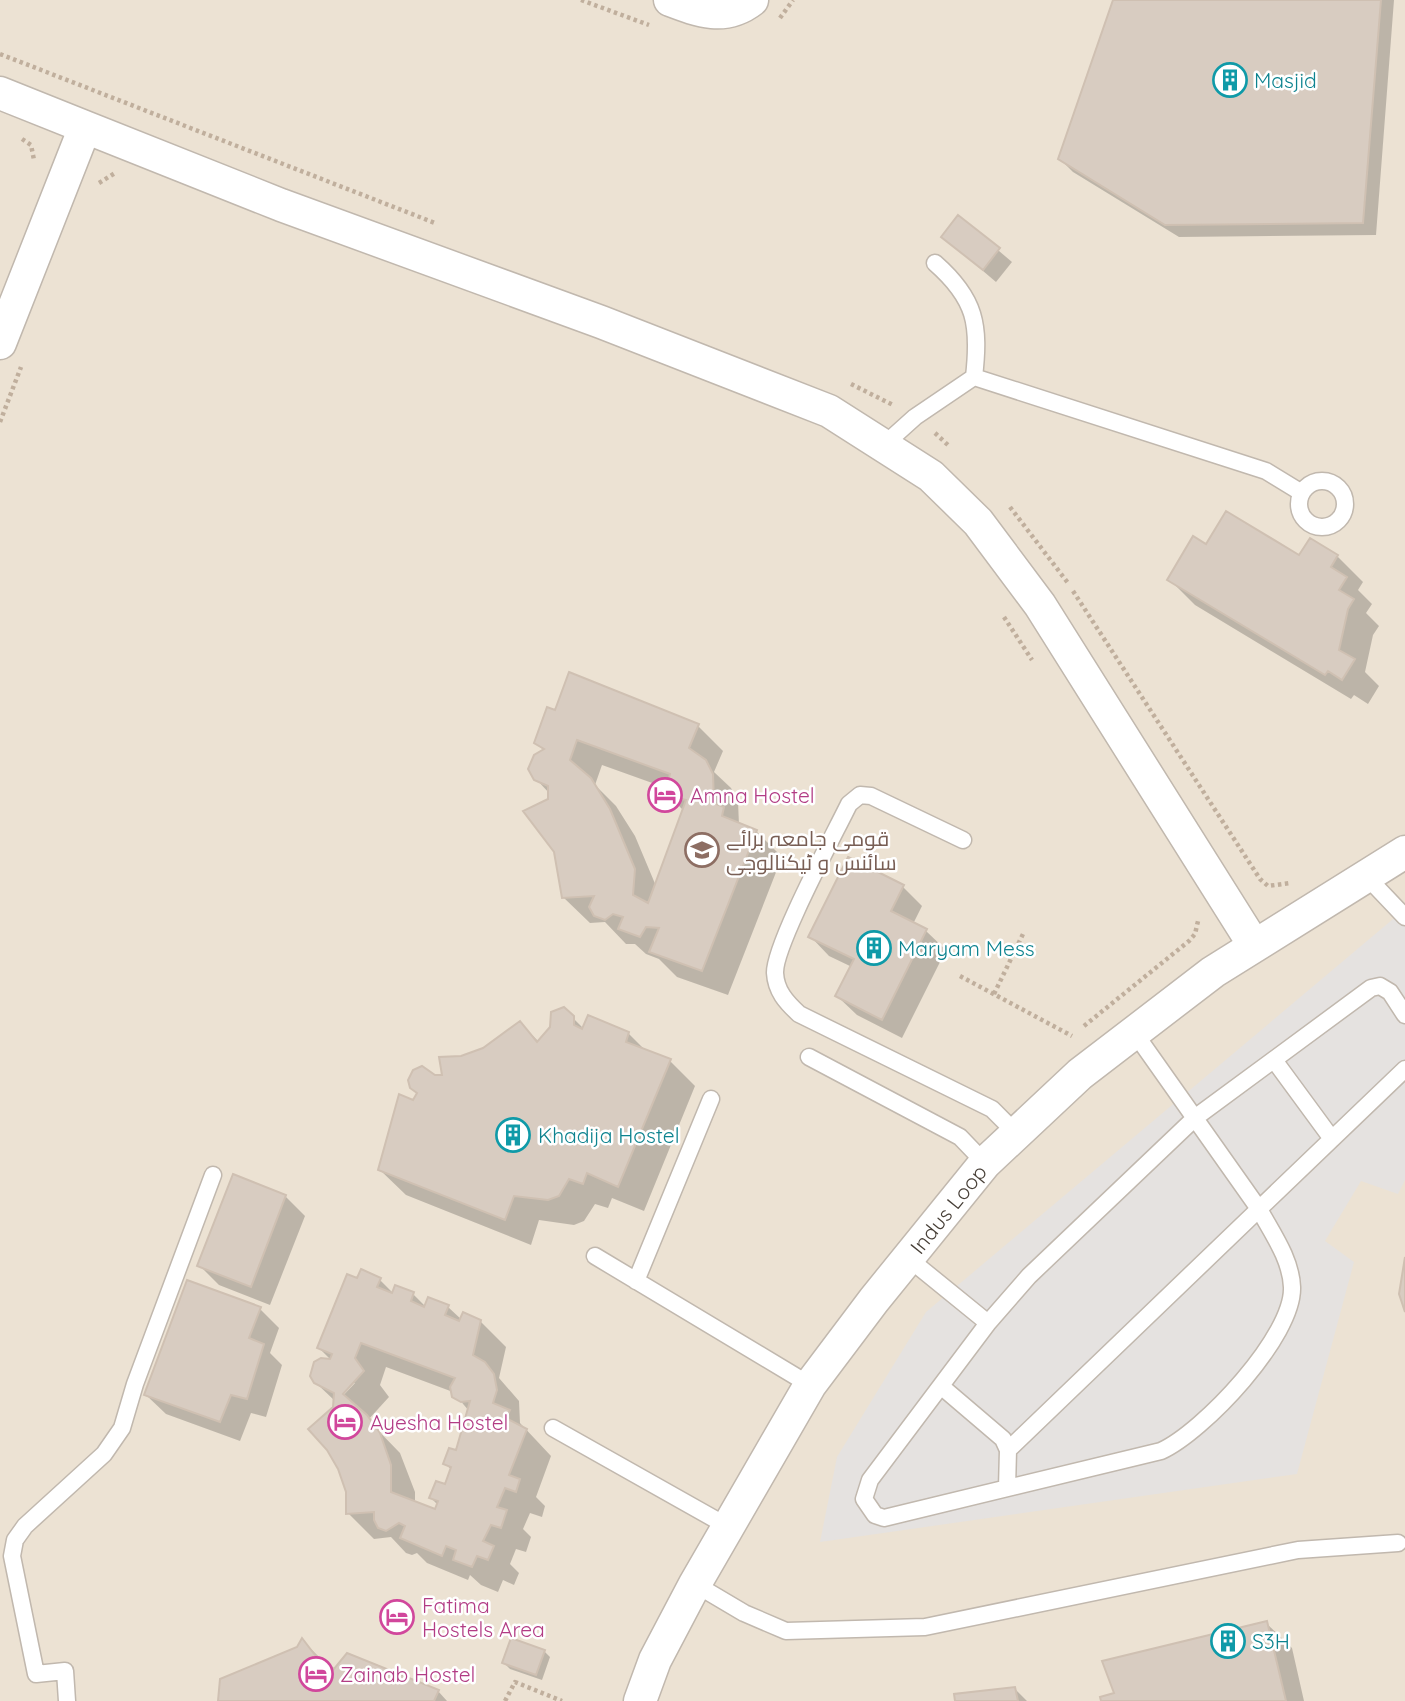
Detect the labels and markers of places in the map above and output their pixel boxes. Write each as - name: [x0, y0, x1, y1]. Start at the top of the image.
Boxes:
- building icon: Masjid: [1211, 61, 1249, 99]
- place label: Masjid: [1254, 67, 1317, 93]
- hotel icon: Amna Hostel: [646, 776, 684, 814]
- place label: Amna Hostel: [690, 782, 815, 808]
- place label: قومی جامعہ برائے سائنس و ٹیکنالوجی: [726, 825, 897, 876]
- school or university icon: قومی جامعہ برائے سائنس و ٹیکنالوجی: [683, 831, 721, 869]
- building icon: Maryam Mess: [855, 929, 893, 967]
- place label: Maryam Mess: [898, 935, 1035, 961]
- building icon: Khadija Hostel: [494, 1116, 532, 1154]
- place label: Khadija Hostel: [538, 1122, 680, 1148]
- hotel icon: Ayesha Hostel: [326, 1403, 364, 1441]
- place label: Ayesha Hostel: [370, 1409, 508, 1435]
- place label: Fatima Hostels Area: [422, 1592, 545, 1642]
- hotel icon: Fatima Hostels Area: [378, 1598, 416, 1636]
- building icon: S3H: [1209, 1622, 1247, 1660]
- place label: S3H: [1252, 1628, 1290, 1654]
- hotel icon: Zainab Hostel: [297, 1655, 335, 1693]
- place label: Zainab Hostel: [340, 1661, 475, 1687]

